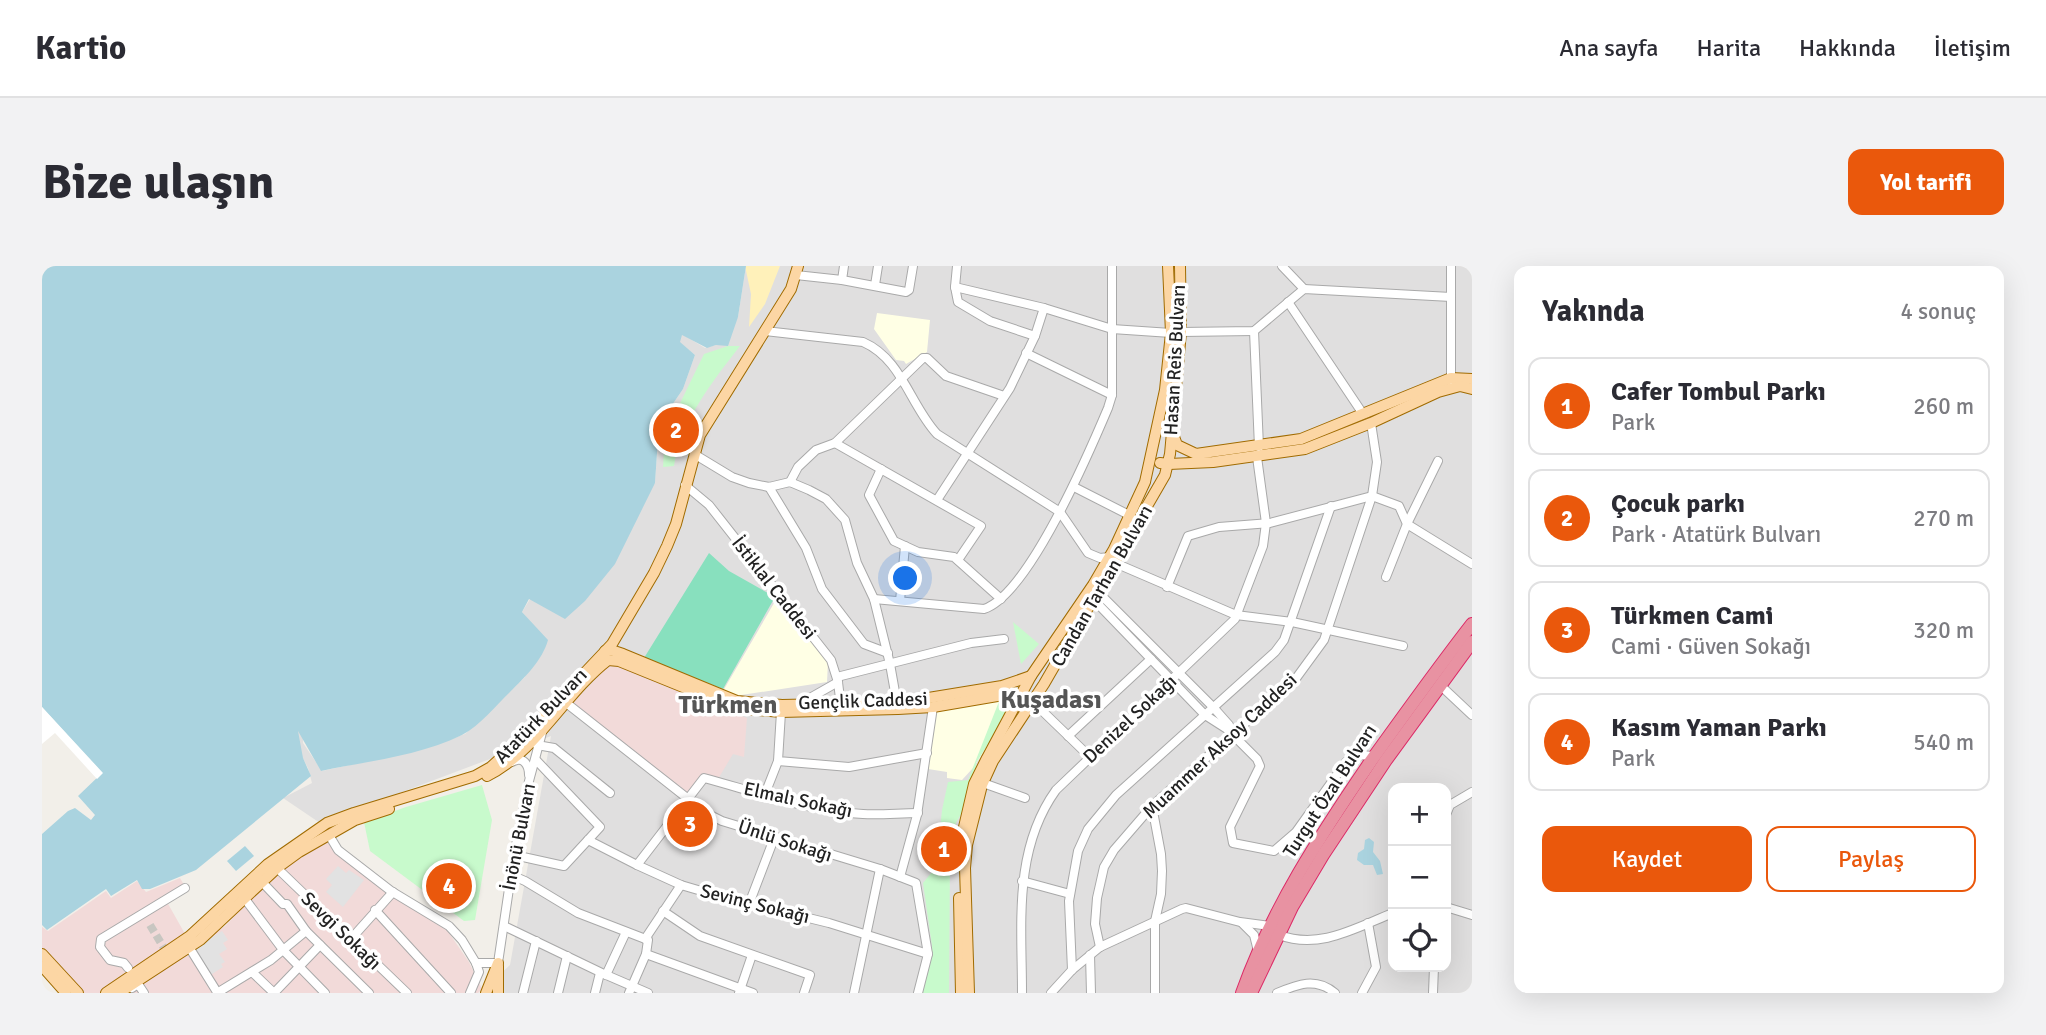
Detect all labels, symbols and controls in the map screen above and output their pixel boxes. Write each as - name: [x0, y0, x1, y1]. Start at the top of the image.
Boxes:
- text: Kartio: [35, 28, 126, 69]
- text: Ana sayfa: [1559, 33, 1659, 63]
- text: Harita: [1697, 33, 1761, 63]
- text: Hakkında: [1799, 33, 1896, 63]
- text: İletişim: [1934, 33, 2011, 63]
- button: Yol tarifi: [1848, 149, 2004, 215]
- text: Bize ulaşın: [42, 152, 274, 212]
- street label: Hasan Reis Bulvarı: [1159, 284, 1191, 436]
- text: Yakında: [1542, 293, 1645, 330]
- text: 4 sonuç: [1901, 297, 1976, 326]
- text: Cafer Tombul Parkı: [1611, 376, 1826, 408]
- text: 1: [1561, 392, 1573, 421]
- text: 260 m: [1913, 392, 1974, 421]
- pin: 2: [653, 404, 699, 456]
- text: Park: [1611, 408, 1655, 437]
- text: Çocuk parkı: [1611, 488, 1745, 520]
- street label: Candan Tarhan Bulvarı: [1046, 501, 1158, 671]
- text: 2: [1561, 504, 1573, 533]
- text: 270 m: [1913, 504, 1974, 533]
- text: Park · Atatürk Bulvarı: [1611, 520, 1821, 549]
- street label: İstiklal Caddesi: [726, 532, 822, 644]
- your location: [888, 561, 922, 595]
- text: Türkmen Cami: [1611, 600, 1774, 632]
- text: 3: [1561, 616, 1573, 645]
- text: 320 m: [1913, 616, 1974, 645]
- text: Cami · Güven Sokağı: [1611, 632, 1811, 661]
- street label: Atatürk Bulvarı: [490, 663, 592, 769]
- street label: Muammer Aksoy Caddesi: [1138, 668, 1302, 824]
- street label: Denizel Sokağı: [1078, 669, 1182, 769]
- district label: Kuşadası: [1000, 684, 1102, 716]
- street label: Gençlik Caddesi: [798, 687, 928, 715]
- district label: Türkmen: [679, 689, 777, 721]
- text: Kasım Yaman Parkı: [1611, 712, 1827, 744]
- street label: Turgut Özal Bulvarı: [1278, 720, 1382, 862]
- text: 4: [1561, 728, 1573, 757]
- text: 540 m: [1913, 728, 1974, 757]
- text: Park: [1611, 744, 1655, 773]
- street label: Elmalı Sokağı: [741, 777, 855, 823]
- street label: İnönü Bulvarı: [497, 781, 541, 893]
- map controls: [1388, 783, 1451, 972]
- button: +: [1388, 783, 1451, 846]
- pin: 3: [667, 798, 713, 850]
- street label: Ünlü Sokağı: [735, 814, 835, 868]
- pin: 1: [921, 823, 967, 875]
- button: Kaydet: [1542, 826, 1752, 892]
- button: Paylaş: [1766, 826, 1976, 892]
- button: −: [1388, 846, 1451, 909]
- pin: 4: [426, 860, 472, 912]
- street label: Sevinç Sokağı: [698, 879, 812, 929]
- street label: Sevgi Sokağı: [296, 887, 386, 975]
- button: locate: [1388, 909, 1451, 972]

